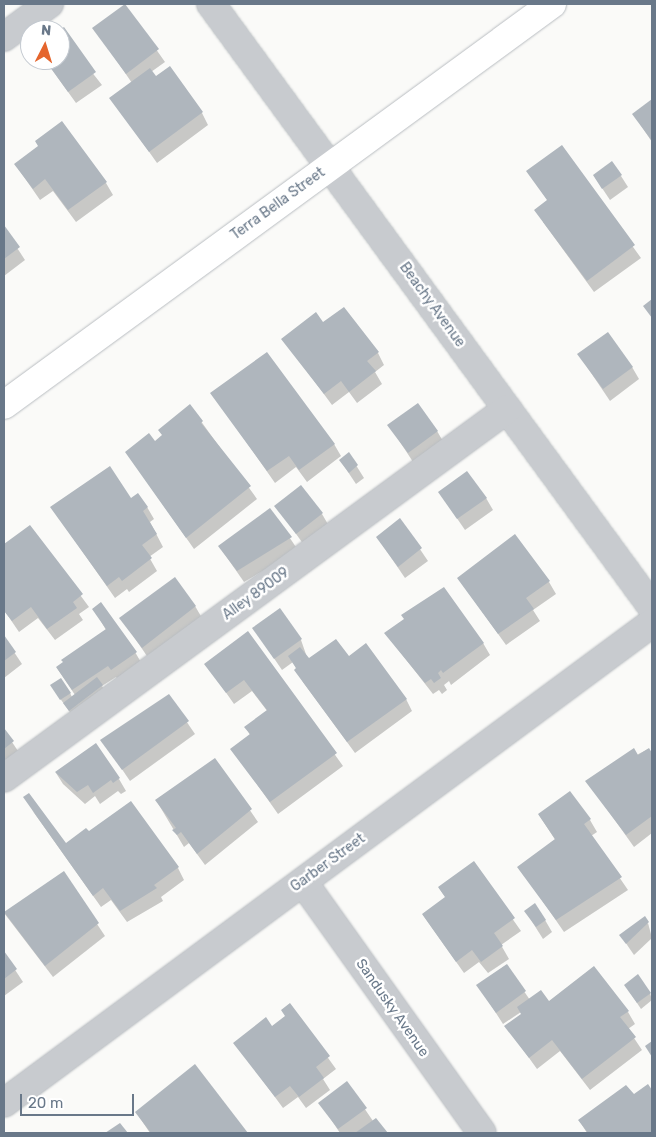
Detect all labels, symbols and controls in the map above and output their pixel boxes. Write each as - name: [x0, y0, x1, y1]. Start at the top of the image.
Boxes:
- north arrow: [20, 20, 70, 70]
- text: N: [40, 22, 52, 39]
- street label: Terra Bella Street: [228, 164, 328, 244]
- street label: Beachy Avenue: [395, 259, 469, 351]
- street label: Alley 89009: [219, 564, 293, 624]
- street label: Garber Street: [287, 830, 369, 896]
- street label: Sandusky Avenue: [352, 956, 432, 1060]
- scale bar: [22, 1084, 136, 1116]
- text: 20 m: [28, 1094, 63, 1112]

